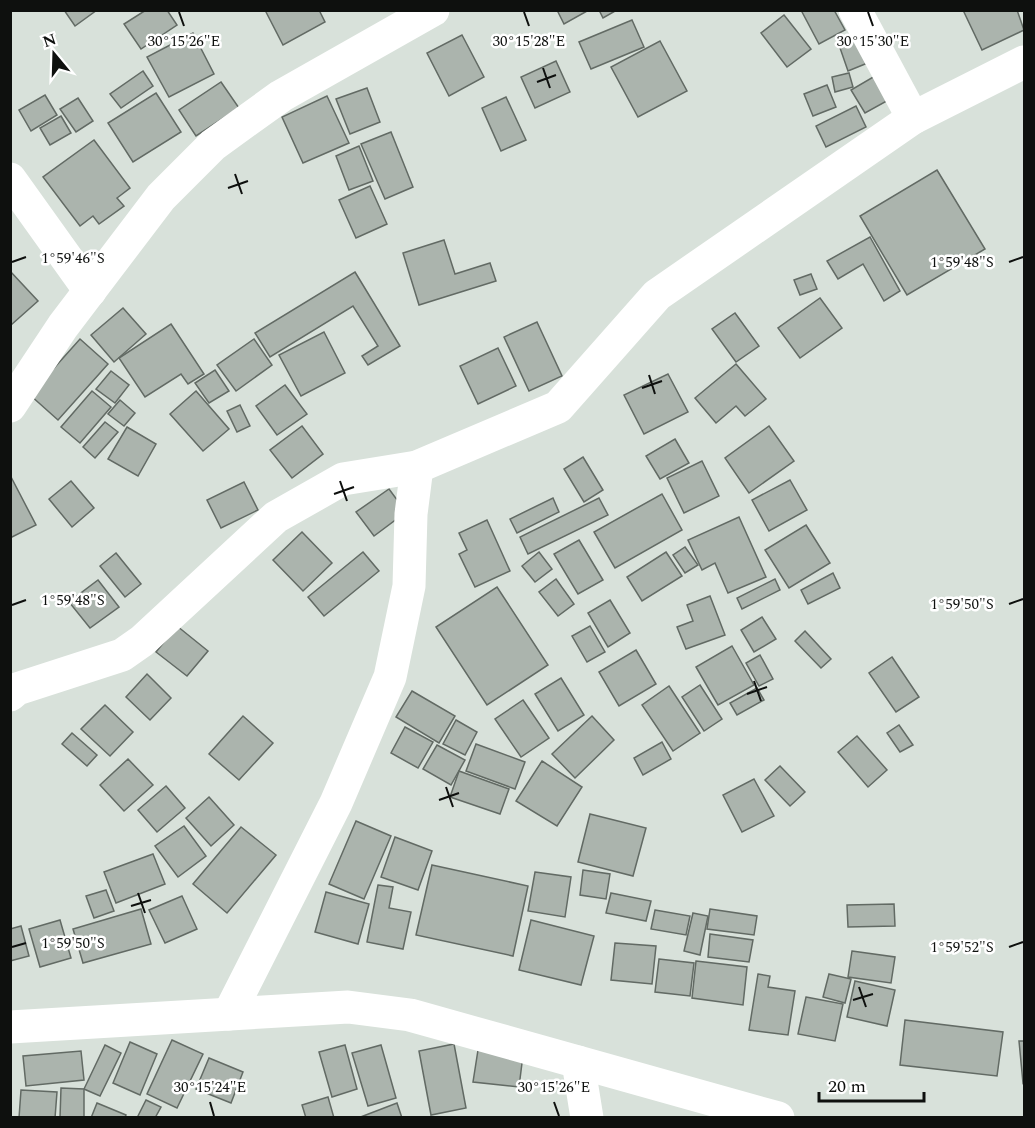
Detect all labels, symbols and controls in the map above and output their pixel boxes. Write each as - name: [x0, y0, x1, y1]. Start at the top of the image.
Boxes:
- north arrow: [24, 24, 84, 84]
- text: N: [39, 27, 60, 54]
- text: 30°15'26"E: [148, 30, 220, 53]
- text: 30°15'28"E: [493, 30, 565, 53]
- text: 30°15'30"E: [837, 30, 909, 53]
- text: 1°59'46"S: [41, 247, 105, 270]
- text: 1°59'48"S: [930, 251, 994, 274]
- text: 1°59'48"S: [41, 589, 105, 612]
- text: 1°59'50"S: [930, 593, 994, 616]
- text: 1°59'50"S: [41, 932, 105, 955]
- text: 1°59'52"S: [930, 936, 994, 959]
- scale bar: [819, 1065, 924, 1103]
- text: 20 m: [828, 1073, 866, 1100]
- text: 30°15'24"E: [174, 1076, 246, 1099]
- text: 30°15'26"E: [518, 1076, 590, 1099]

